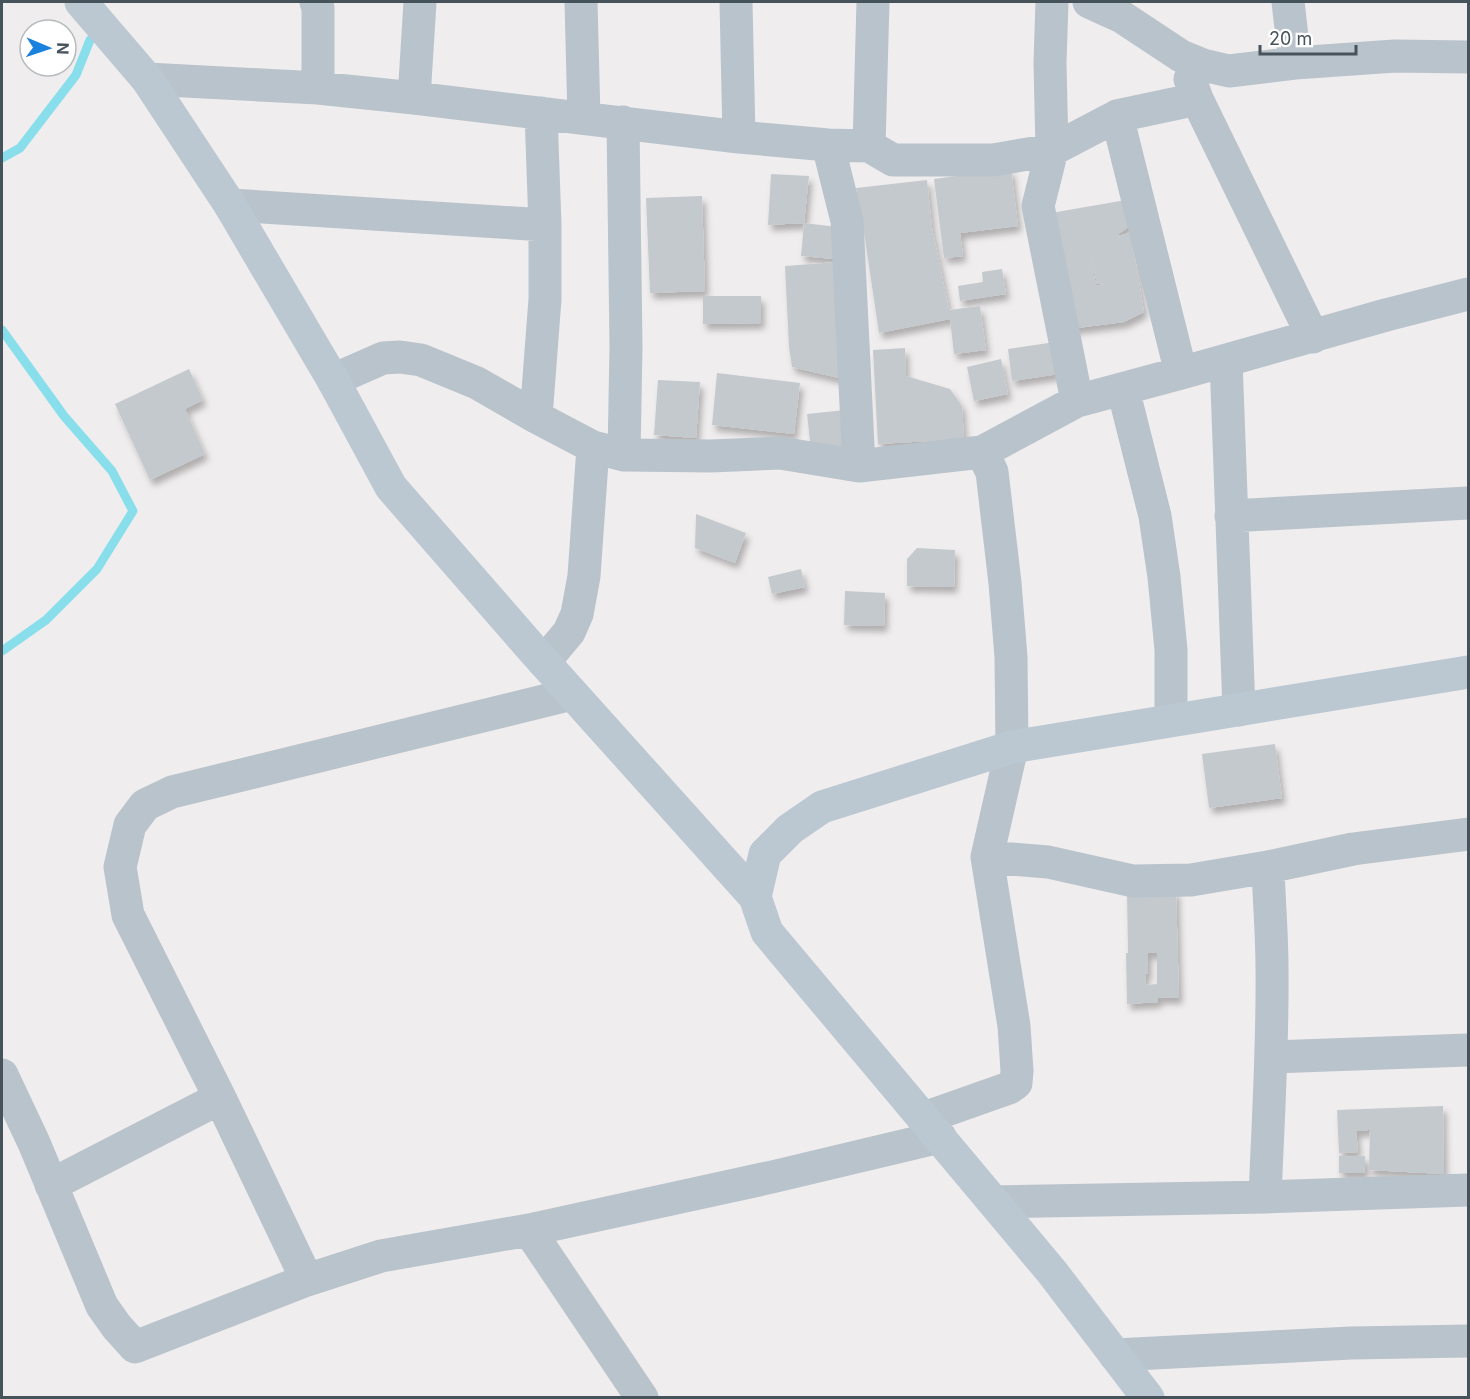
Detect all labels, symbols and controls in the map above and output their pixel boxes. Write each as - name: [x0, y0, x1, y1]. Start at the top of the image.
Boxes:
- north arrow: [18, 18, 78, 78]
- scale bar: [1260, 18, 1356, 56]
- text: 20 m: [1269, 28, 1312, 49]
- text: N: [53, 42, 73, 55]

